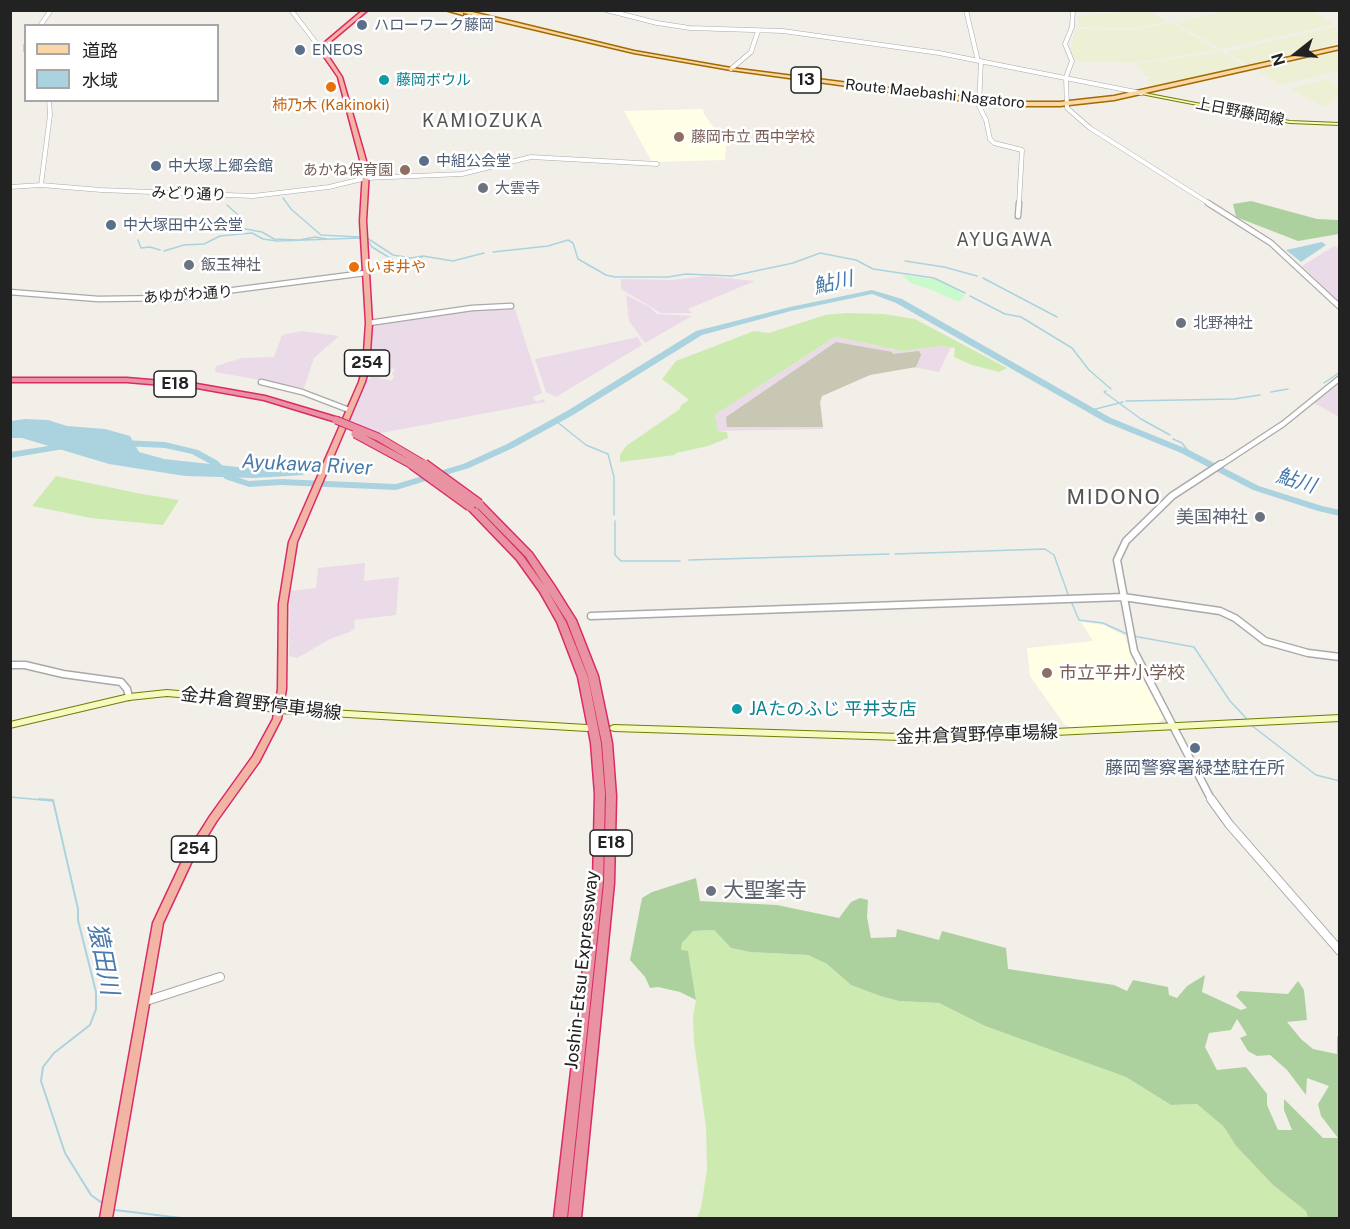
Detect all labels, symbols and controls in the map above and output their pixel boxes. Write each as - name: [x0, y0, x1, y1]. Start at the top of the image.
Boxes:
- place label: ハローワーク藤岡: [374, 16, 494, 34]
- marker: ハローワーク藤岡: [355, 18, 369, 32]
- legend: [24, 24, 219, 102]
- north arrow: [1266, 24, 1326, 84]
- text: 道路: [82, 40, 118, 61]
- place label: ENEOS: [312, 41, 363, 59]
- marker: ENEOS: [293, 43, 307, 57]
- text: N: [1267, 51, 1289, 68]
- road number: 13: [791, 67, 821, 93]
- text: 水域: [82, 70, 118, 91]
- place label: 藤岡ボウル: [396, 71, 471, 89]
- marker: 藤岡ボウル: [377, 73, 391, 87]
- street label: Route Maebashi Nagatoro: [844, 76, 1026, 112]
- marker: 柿乃木 (Kakinoki): [324, 80, 338, 94]
- street label: 上日野藤岡線: [1194, 95, 1286, 129]
- place label: 柿乃木 (Kakinoki): [272, 96, 390, 114]
- district label: KAMIOZUKA: [422, 110, 544, 132]
- place label: 藤岡市立 西中学校: [691, 128, 815, 146]
- marker: 藤岡市立 西中学校: [672, 130, 686, 144]
- place label: 中組公会堂: [436, 152, 511, 170]
- marker: 中組公会堂: [417, 154, 431, 168]
- place label: 中大塚上郷会館: [168, 157, 273, 175]
- marker: 中大塚上郷会館: [149, 159, 163, 173]
- place label: あかね保育園: [303, 161, 393, 179]
- marker: あかね保育園: [398, 163, 412, 177]
- place label: 大雲寺: [495, 179, 540, 197]
- marker: 大雲寺: [476, 181, 490, 195]
- street label: みどり通り: [151, 184, 227, 204]
- place label: 中大塚田中公会堂: [123, 216, 243, 234]
- marker: 中大塚田中公会堂: [104, 218, 118, 232]
- district label: AYUGAWA: [956, 229, 1054, 251]
- place label: 飯玉神社: [201, 256, 261, 274]
- marker: 飯玉神社: [182, 258, 196, 272]
- place label: いま井や: [366, 258, 426, 276]
- marker: いま井や: [347, 260, 361, 274]
- water label: 鮎川: [811, 267, 855, 299]
- street label: あゆがわ通り: [142, 283, 234, 307]
- place label: 北野神社: [1193, 314, 1253, 332]
- marker: 北野神社: [1174, 316, 1188, 330]
- road number: 254: [344, 350, 389, 376]
- road number: E18: [154, 371, 196, 397]
- water label: Ayukawa River: [241, 450, 373, 480]
- water label: 鮎川: [1273, 464, 1319, 498]
- district label: MIDONO: [1067, 485, 1161, 511]
- place label: 美国神社: [1176, 506, 1248, 528]
- marker: 美国神社: [1253, 510, 1267, 524]
- place label: 市立平井小学校: [1059, 662, 1185, 684]
- marker: 市立平井小学校: [1040, 666, 1054, 680]
- street label: 金井倉賀野停車場線: [179, 683, 343, 725]
- place label: JAたのふじ 平井支店: [749, 698, 917, 720]
- marker: JAたのふじ 平井支店: [730, 702, 744, 716]
- street label: 金井倉賀野停車場線: [896, 721, 1058, 749]
- marker: 藤岡警察署緑埜駐在所: [1188, 741, 1202, 755]
- place label: 藤岡警察署緑埜駐在所: [1105, 757, 1285, 779]
- road number: E18: [590, 830, 632, 856]
- road number: 254: [172, 836, 216, 862]
- street label: Joshin-Etsu Expressway: [561, 869, 603, 1071]
- place label: 大聖峯寺: [723, 878, 807, 904]
- marker: 大聖峯寺: [704, 884, 718, 898]
- water label: 猿田川: [82, 921, 124, 997]

